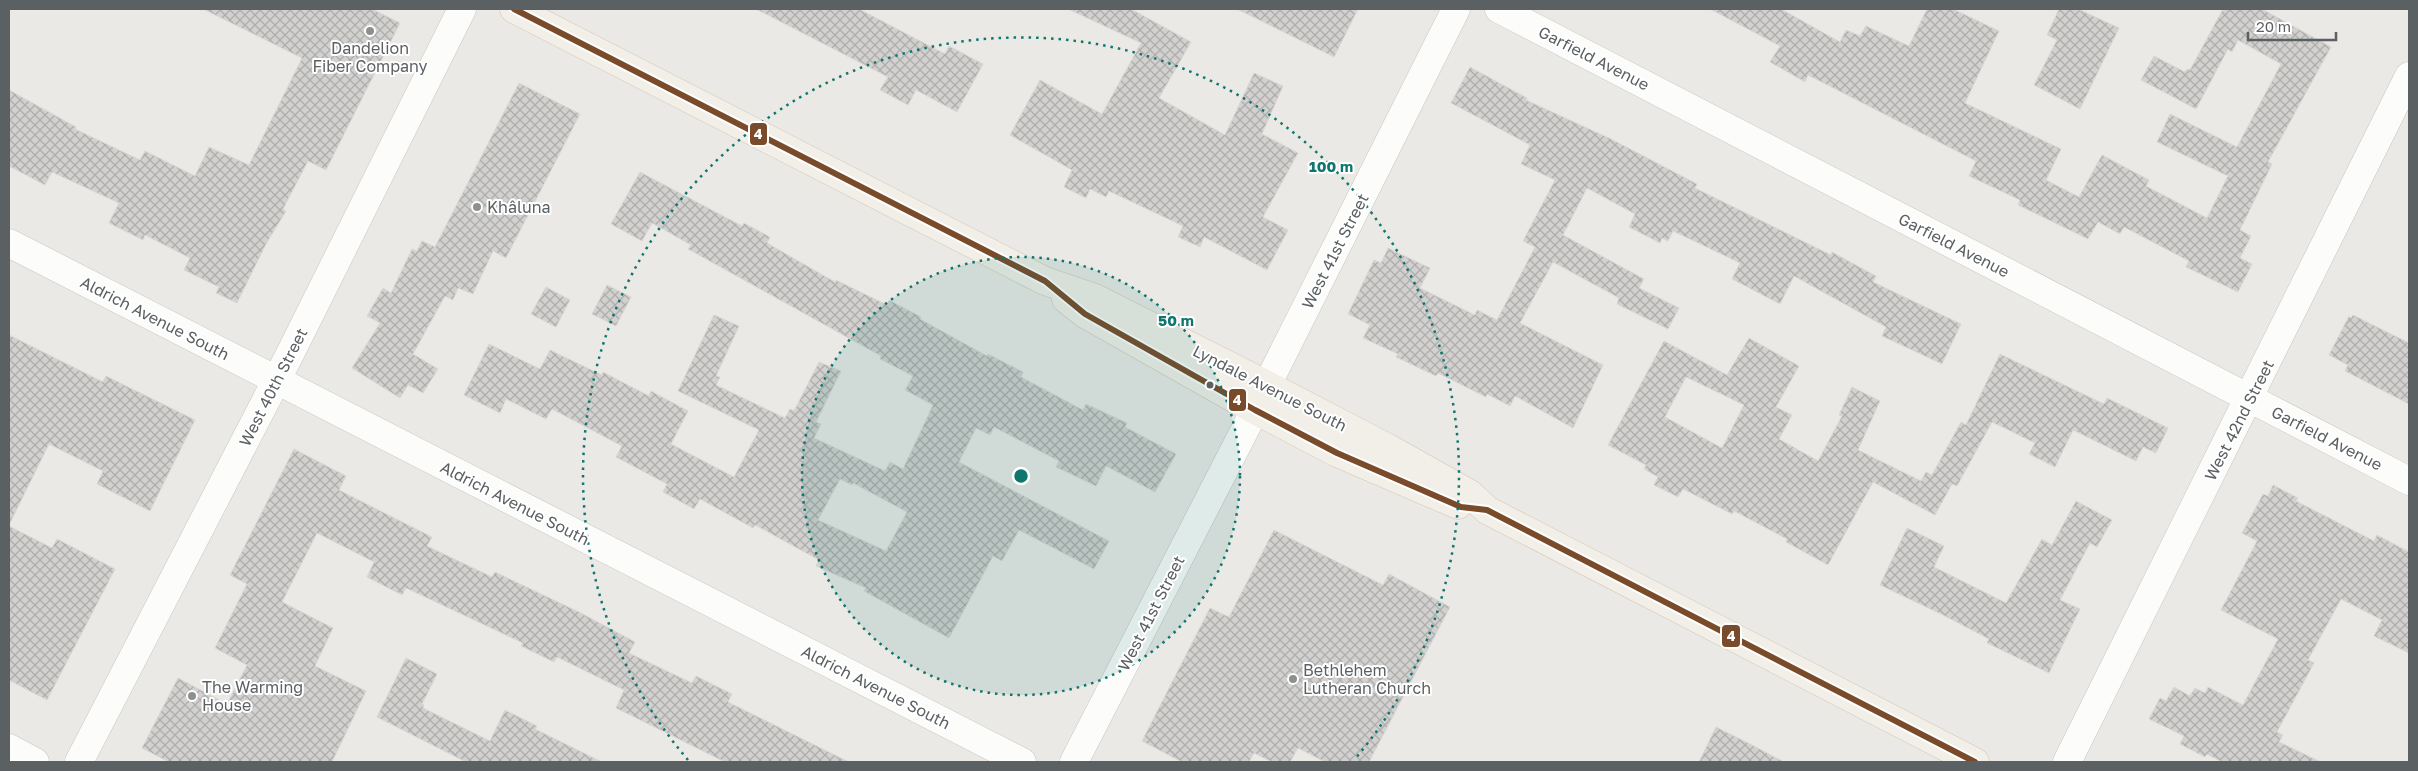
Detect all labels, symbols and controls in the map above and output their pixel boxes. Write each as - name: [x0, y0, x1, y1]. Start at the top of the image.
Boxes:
- scale bar: [2248, 10, 2336, 42]
- text: 20 m: [2256, 17, 2291, 35]
- street label: Garfield Avenue: [1535, 21, 1653, 95]
- marker: Dandelion Fiber Company: [364, 25, 376, 37]
- place label: Dandelion Fiber Company: [312, 38, 428, 76]
- line badge: 4: [749, 122, 768, 146]
- text: 4: [754, 125, 763, 142]
- text: 100 m: [1309, 157, 1353, 175]
- street label: West 41st Street: [1297, 190, 1373, 312]
- place label: Khâluna: [487, 197, 551, 217]
- marker: Khâluna: [471, 201, 483, 213]
- street label: Garfield Avenue: [1895, 208, 2013, 282]
- street label: Aldrich Avenue South: [77, 272, 233, 364]
- text: 50 m: [1158, 311, 1194, 329]
- street label: West 40th Street: [235, 324, 311, 450]
- street label: Lyndale Avenue South: [1190, 340, 1350, 436]
- street label: West 42nd Street: [2200, 356, 2278, 484]
- unlabelled marker: [1205, 380, 1215, 390]
- line badge: 4: [1228, 388, 1247, 412]
- text: 4: [1233, 391, 1242, 408]
- street label: Garfield Avenue: [2268, 401, 2386, 475]
- street label: Aldrich Avenue South: [437, 457, 593, 549]
- centre of rings: [1012, 467, 1030, 485]
- street label: West 41st Street: [1113, 552, 1189, 674]
- line badge: 4: [1721, 624, 1741, 648]
- text: 4: [1727, 627, 1736, 644]
- street label: Aldrich Avenue South: [798, 641, 954, 733]
- place label: Bethlehem Lutheran Church: [1303, 660, 1431, 698]
- marker: Bethlehem Lutheran Church: [1287, 673, 1299, 685]
- place label: The Warming House: [202, 677, 303, 715]
- marker: The Warming House: [186, 690, 198, 702]

